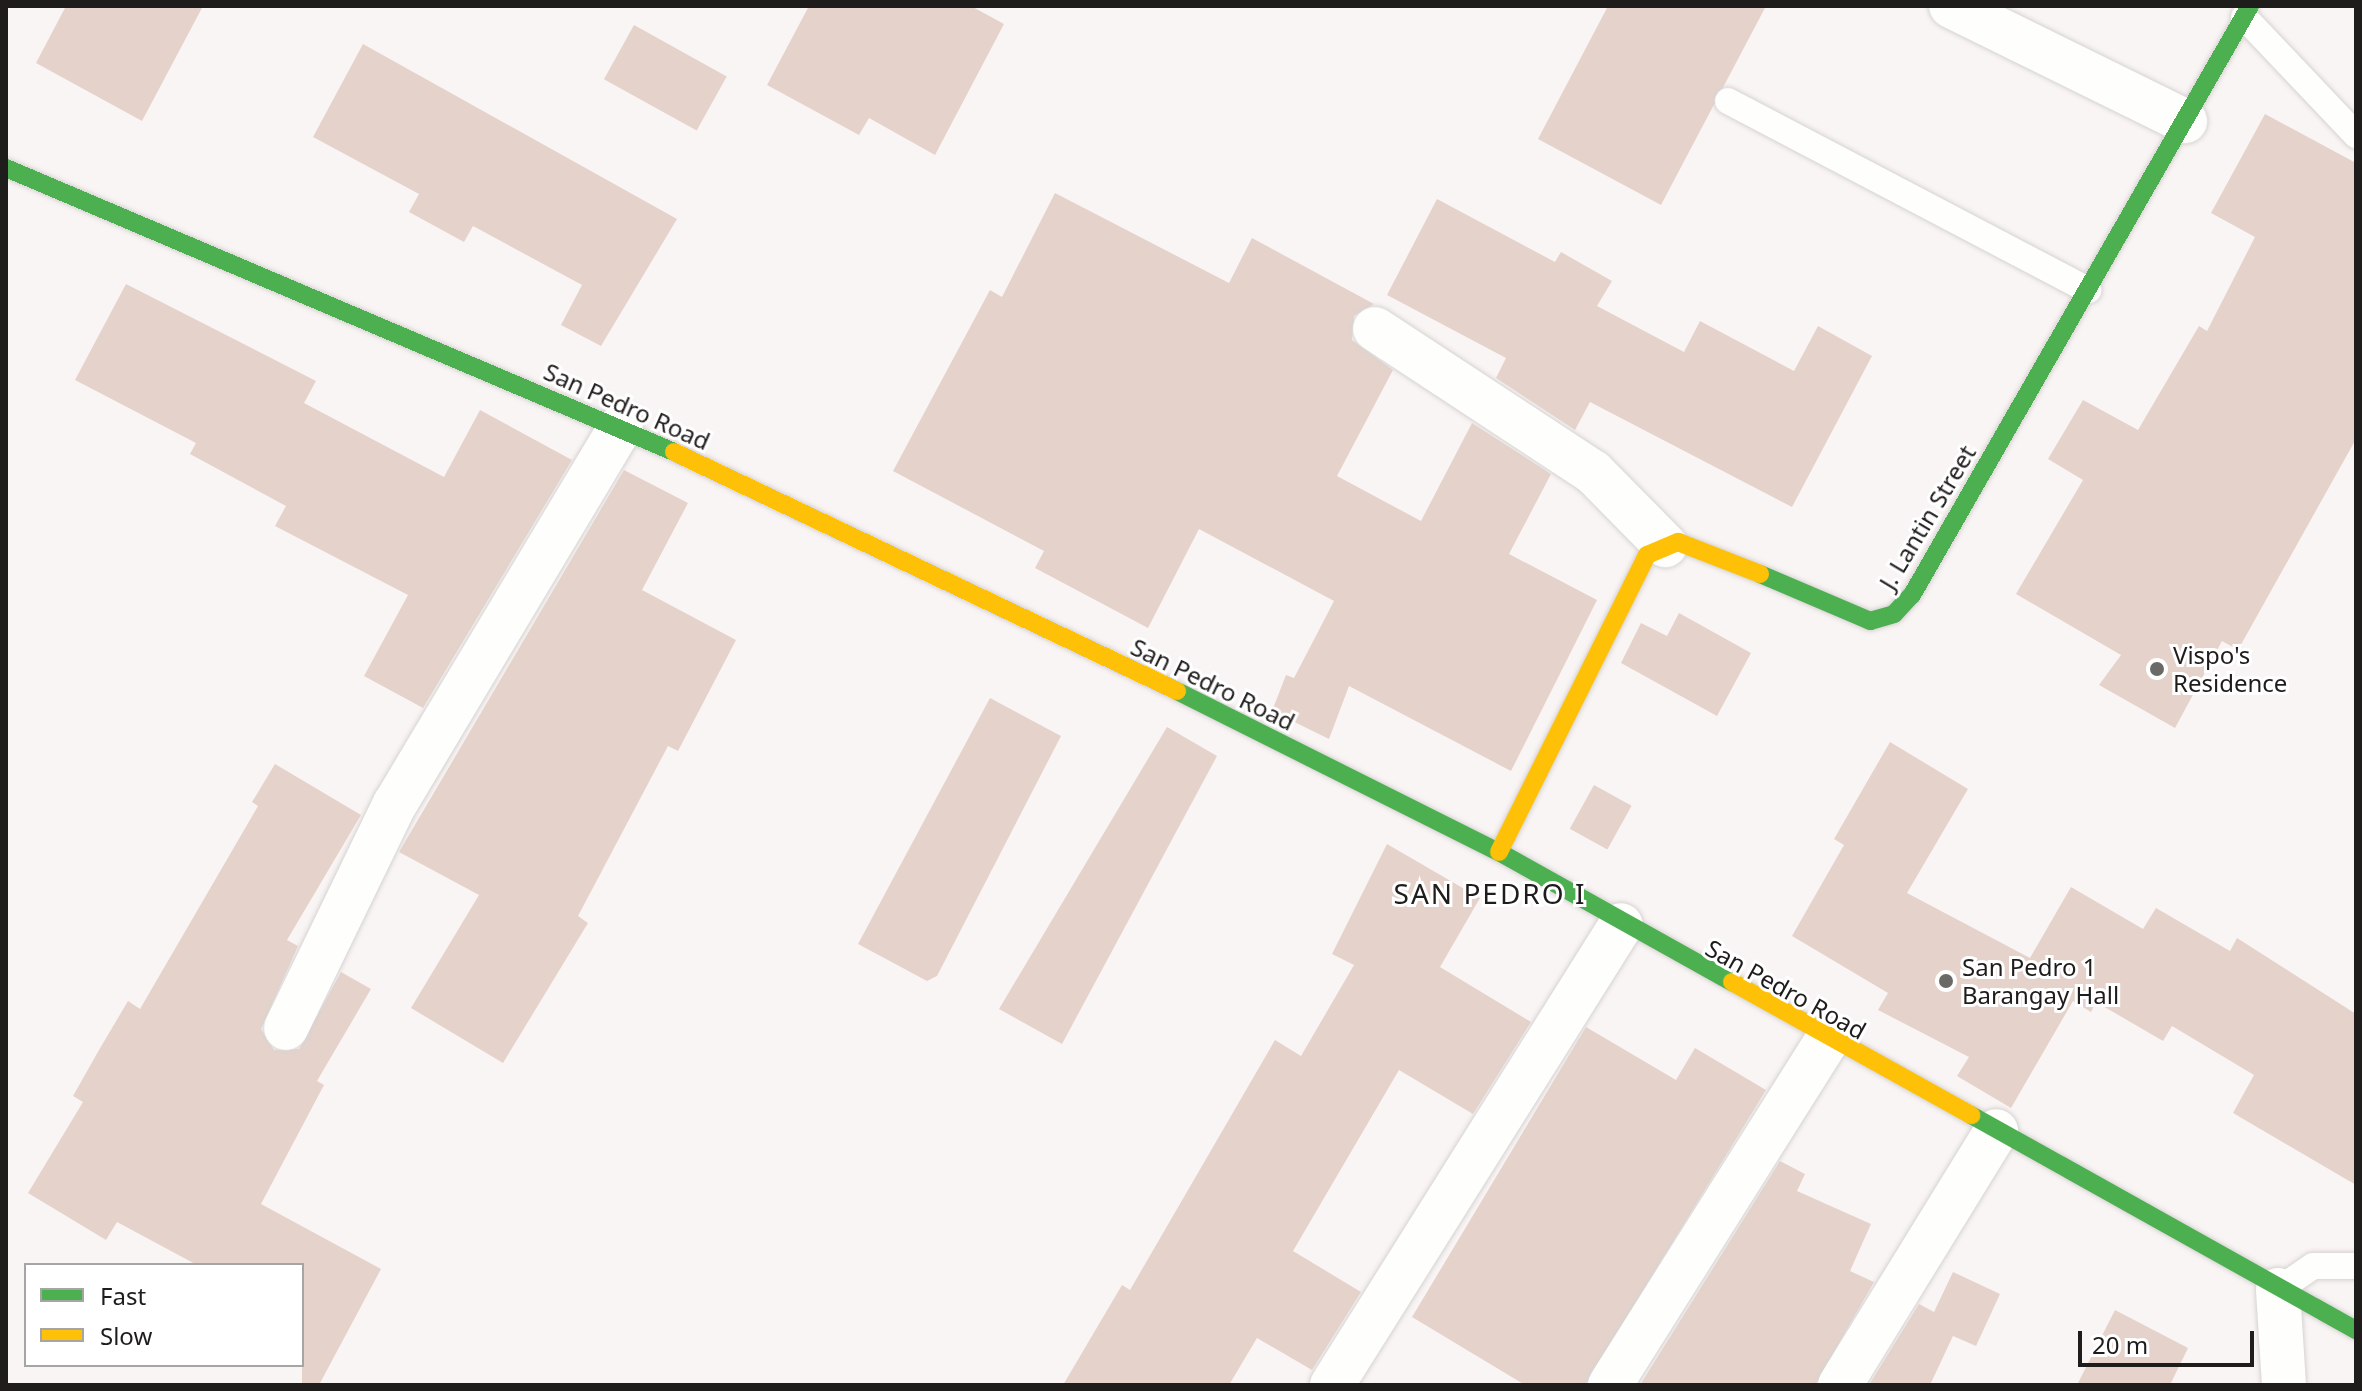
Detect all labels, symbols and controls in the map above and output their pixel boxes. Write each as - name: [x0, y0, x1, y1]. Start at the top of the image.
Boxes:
- street label: San Pedro Road: [540, 357, 714, 455]
- street label: J. Lantin Street: [1873, 440, 1981, 594]
- street label: San Pedro Road: [1127, 632, 1299, 736]
- place label: Vispo's Residence: [2173, 641, 2287, 697]
- marker: Vispo's Residence: [2148, 660, 2166, 678]
- district label: SAN PEDRO I: [1394, 876, 1586, 910]
- street label: San Pedro Road: [1701, 933, 1871, 1045]
- place label: San Pedro 1 Barangay Hall: [1962, 953, 2119, 1009]
- marker: San Pedro 1 Barangay Hall: [1937, 972, 1955, 990]
- legend: [24, 1263, 304, 1367]
- text: Fast: [100, 1279, 146, 1312]
- scale bar: [2082, 1315, 2258, 1365]
- text: Slow: [100, 1319, 152, 1352]
- text: 20 m: [2092, 1328, 2148, 1361]

